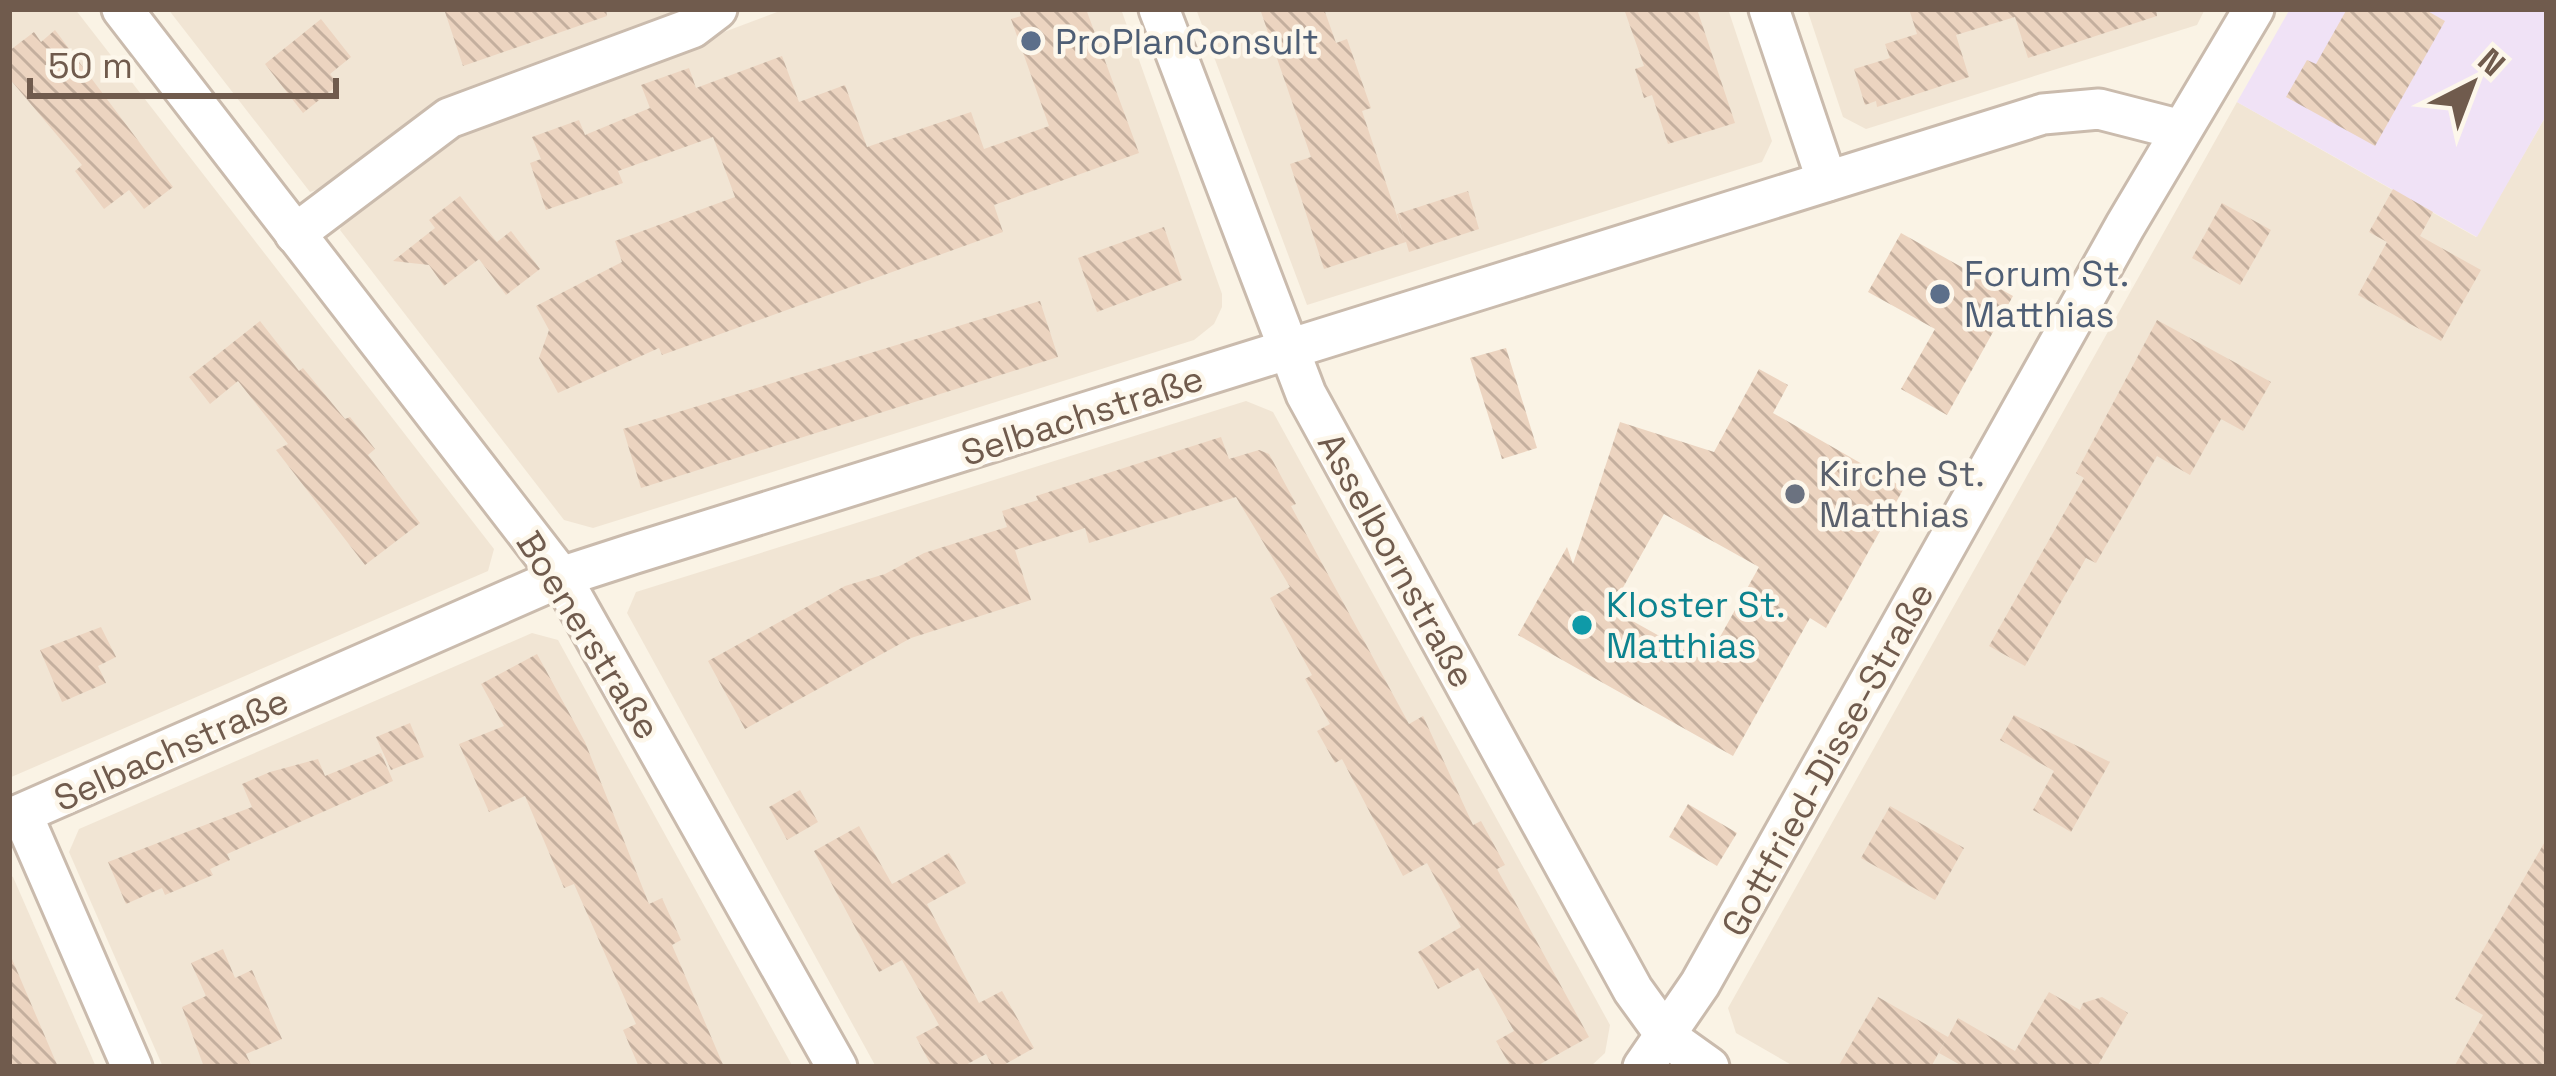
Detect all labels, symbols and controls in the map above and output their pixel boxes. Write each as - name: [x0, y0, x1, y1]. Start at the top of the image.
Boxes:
- place label: ProPlanConsult: [1055, 19, 1319, 65]
- scale bar: [30, 24, 336, 98]
- north arrow: [2412, 24, 2532, 144]
- marker: ProPlanConsult: [1018, 28, 1044, 54]
- text: N: [2469, 39, 2514, 85]
- text: 50 m: [48, 43, 133, 89]
- place label: Forum St. Matthias: [1964, 251, 2129, 338]
- marker: Forum St. Matthias: [1927, 281, 1953, 307]
- street label: Selbachstraße: [955, 355, 1209, 477]
- street label: Asselbornstraße: [1307, 425, 1485, 696]
- place label: Kirche St. Matthias: [1819, 451, 1985, 538]
- marker: Kirche St. Matthias: [1782, 481, 1808, 507]
- street label: Boenerstraße: [506, 523, 670, 748]
- street label: Gottfried-Disse-Straße: [1711, 574, 1944, 945]
- place label: Kloster St. Matthias: [1606, 582, 1785, 669]
- marker: Kloster St. Matthias: [1569, 612, 1595, 638]
- street label: Selbachstraße: [47, 678, 296, 822]

